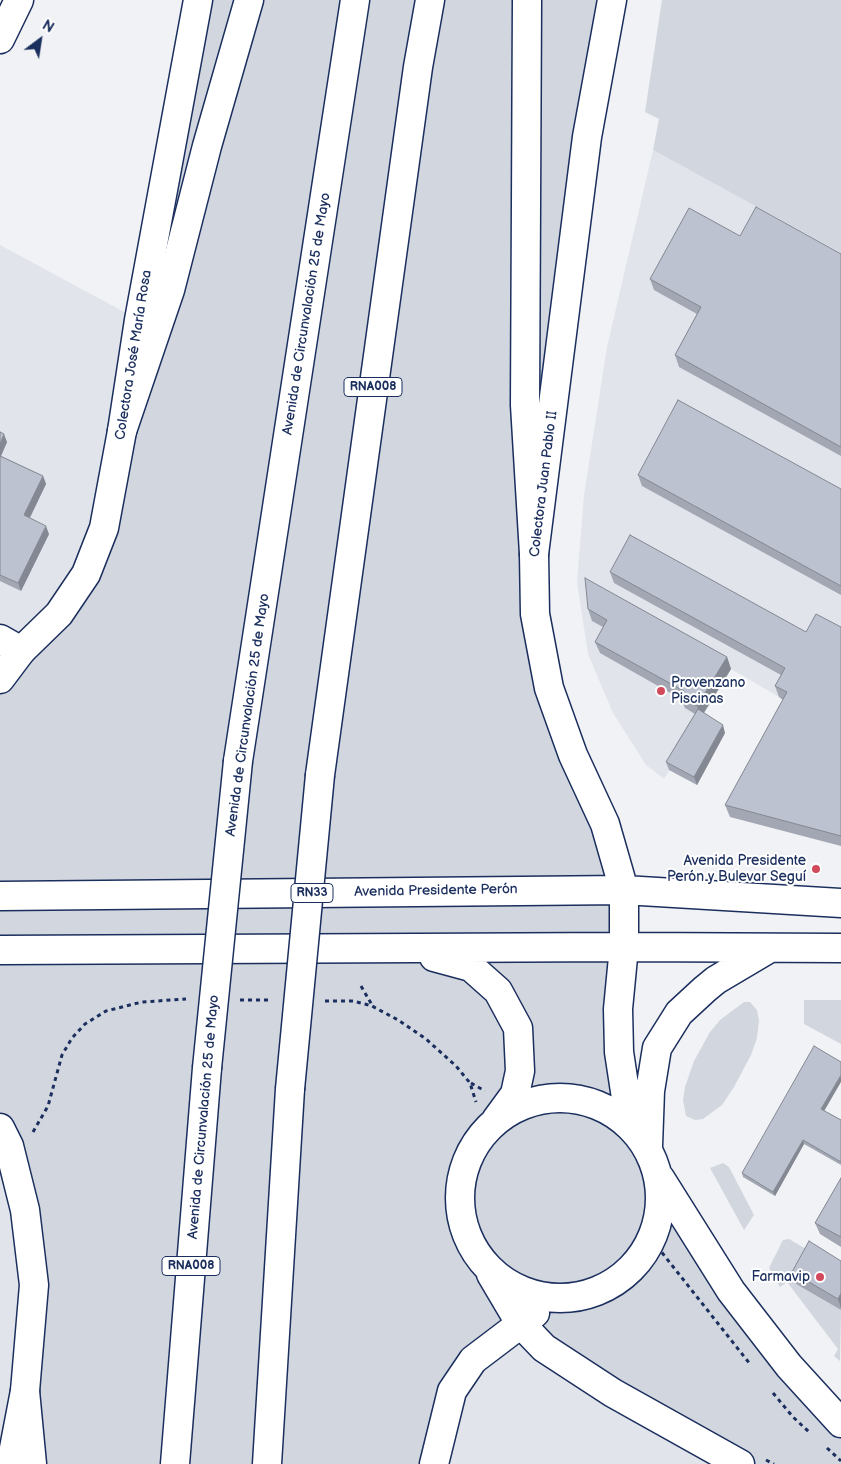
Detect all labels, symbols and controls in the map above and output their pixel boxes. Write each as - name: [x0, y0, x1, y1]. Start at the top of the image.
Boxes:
- north arrow: [15, 15, 65, 65]
- text: N: [39, 17, 57, 37]
- street label: Avenida de Circunvalación 25 de Mayo: [280, 192, 334, 436]
- street label: Colectora José María Rosa: [112, 269, 156, 441]
- road number: RNA008: [344, 378, 402, 397]
- street label: Colectora Juan Pablo II: [527, 410, 561, 558]
- street label: Avenida de Circunvalación 25 de Mayo: [223, 592, 273, 838]
- place label: Provenzano Piscinas: [671, 675, 746, 708]
- marker: Provenzano Piscinas: [655, 685, 667, 697]
- place label: Avenida Presidente Perón y Bulevar Seguí: [667, 853, 806, 886]
- marker: Avenida Presidente Perón y Bulevar Seguí: [810, 863, 822, 875]
- street label: Avenida Presidente Perón: [354, 881, 518, 901]
- road number: RN33: [291, 884, 333, 902]
- street label: Avenida de Circunvalación 25 de Mayo: [185, 994, 223, 1240]
- road number: RNA008: [162, 1256, 220, 1276]
- place label: Farmavip: [751, 1269, 810, 1285]
- marker: Farmavip: [814, 1271, 826, 1283]

